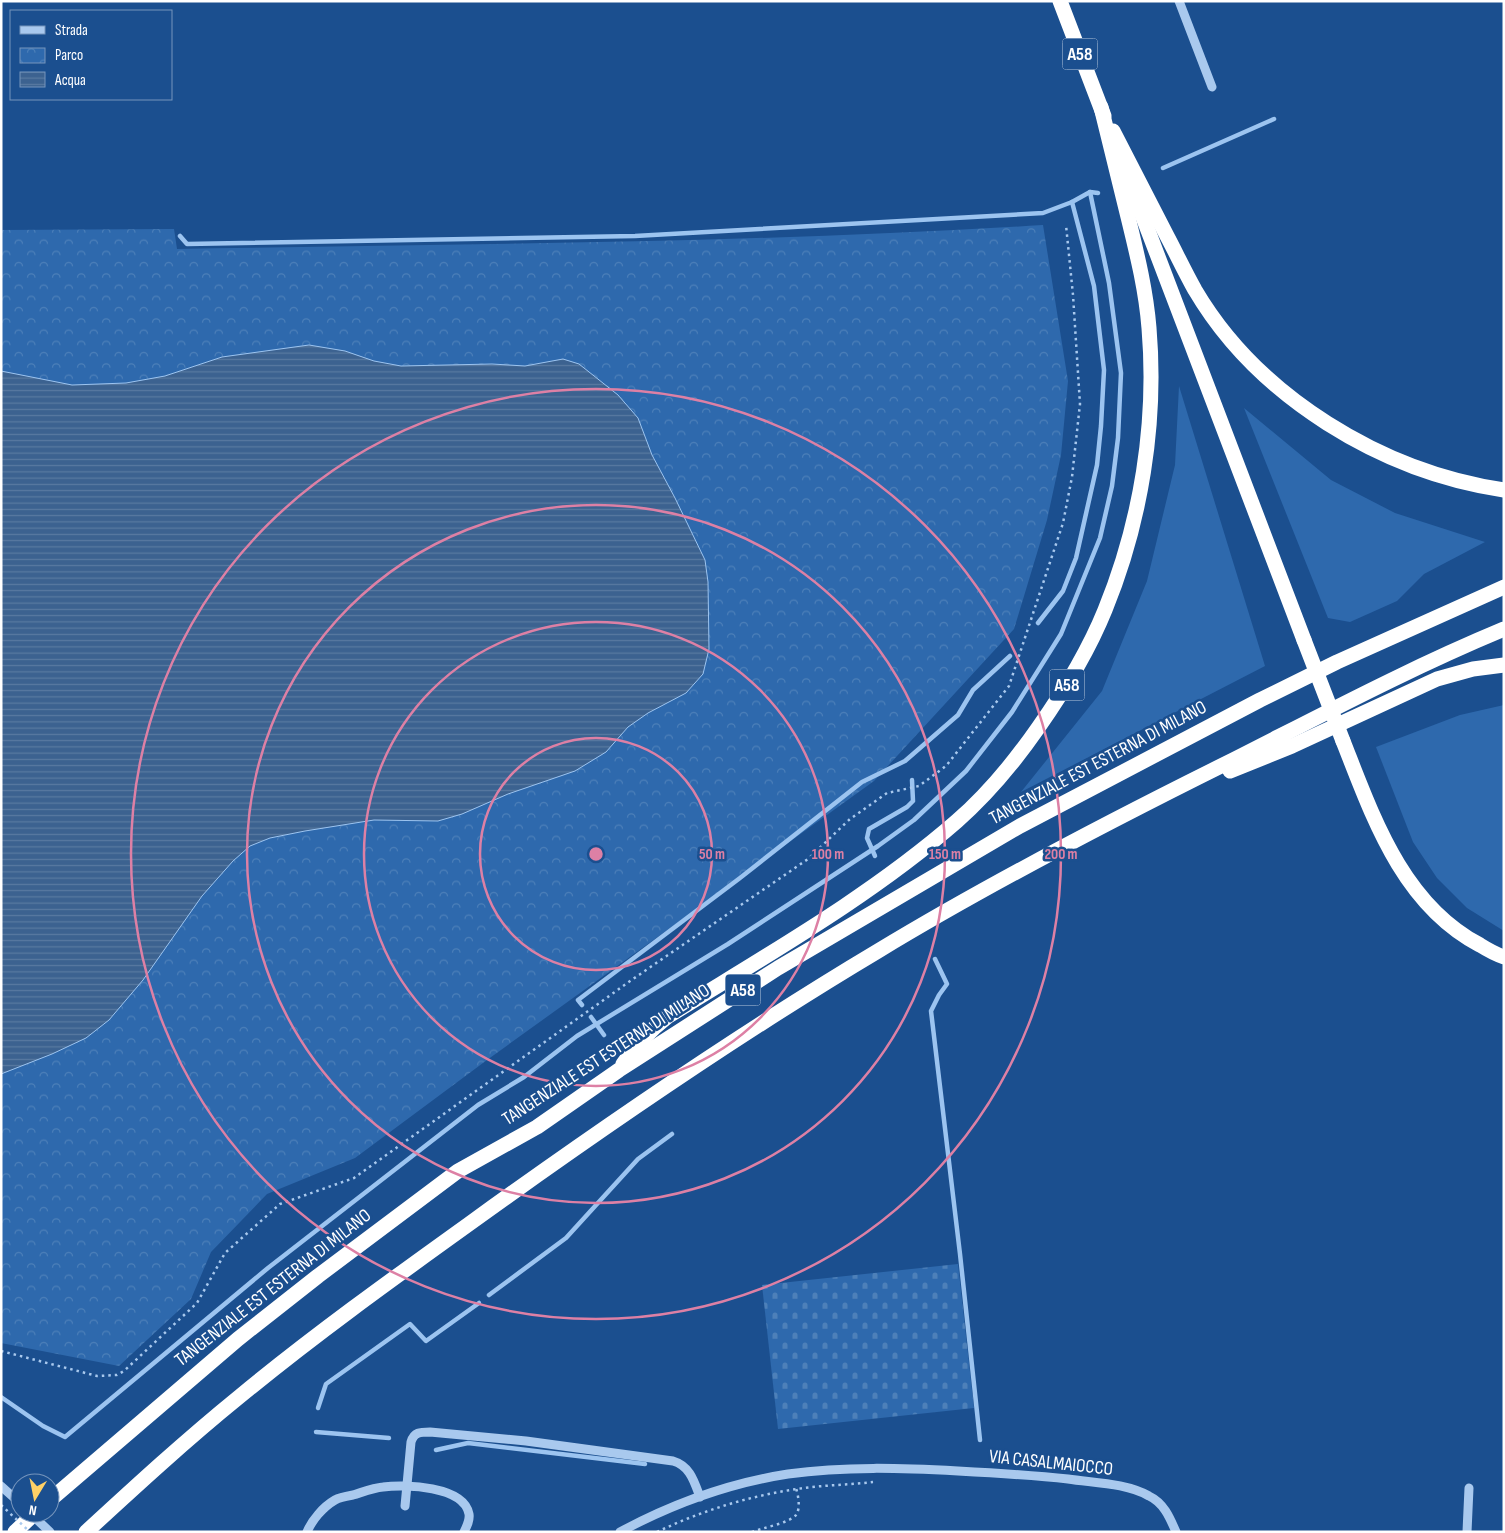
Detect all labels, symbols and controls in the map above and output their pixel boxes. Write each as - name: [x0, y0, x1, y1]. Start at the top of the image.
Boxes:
- legend: [10, 10, 172, 100]
- text: Strada: [55, 21, 88, 40]
- road number: A58: [1062, 39, 1098, 70]
- text: Parco: [55, 46, 83, 65]
- text: Acqua: [54, 71, 86, 90]
- road number: A58: [1050, 670, 1084, 700]
- street label: TANGENZIALE EST ESTERNA DI MILANO: [985, 696, 1211, 830]
- centre of rings: [587, 845, 605, 863]
- text: 50 m: [699, 845, 725, 864]
- text: 100 m: [812, 845, 844, 864]
- text: 150 m: [929, 845, 961, 864]
- text: 200 m: [1044, 845, 1078, 864]
- road number: A58: [726, 974, 760, 1006]
- street label: TANGENZIALE EST ESTERNA DI MILANO: [498, 979, 714, 1131]
- street label: TANGENZIALE EST ESTERNA DI MILANO: [170, 1204, 376, 1372]
- street label: VIA CASALMAIOCCO: [988, 1445, 1114, 1481]
- north arrow: [10, 1473, 60, 1523]
- text: N: [28, 1501, 38, 1519]

